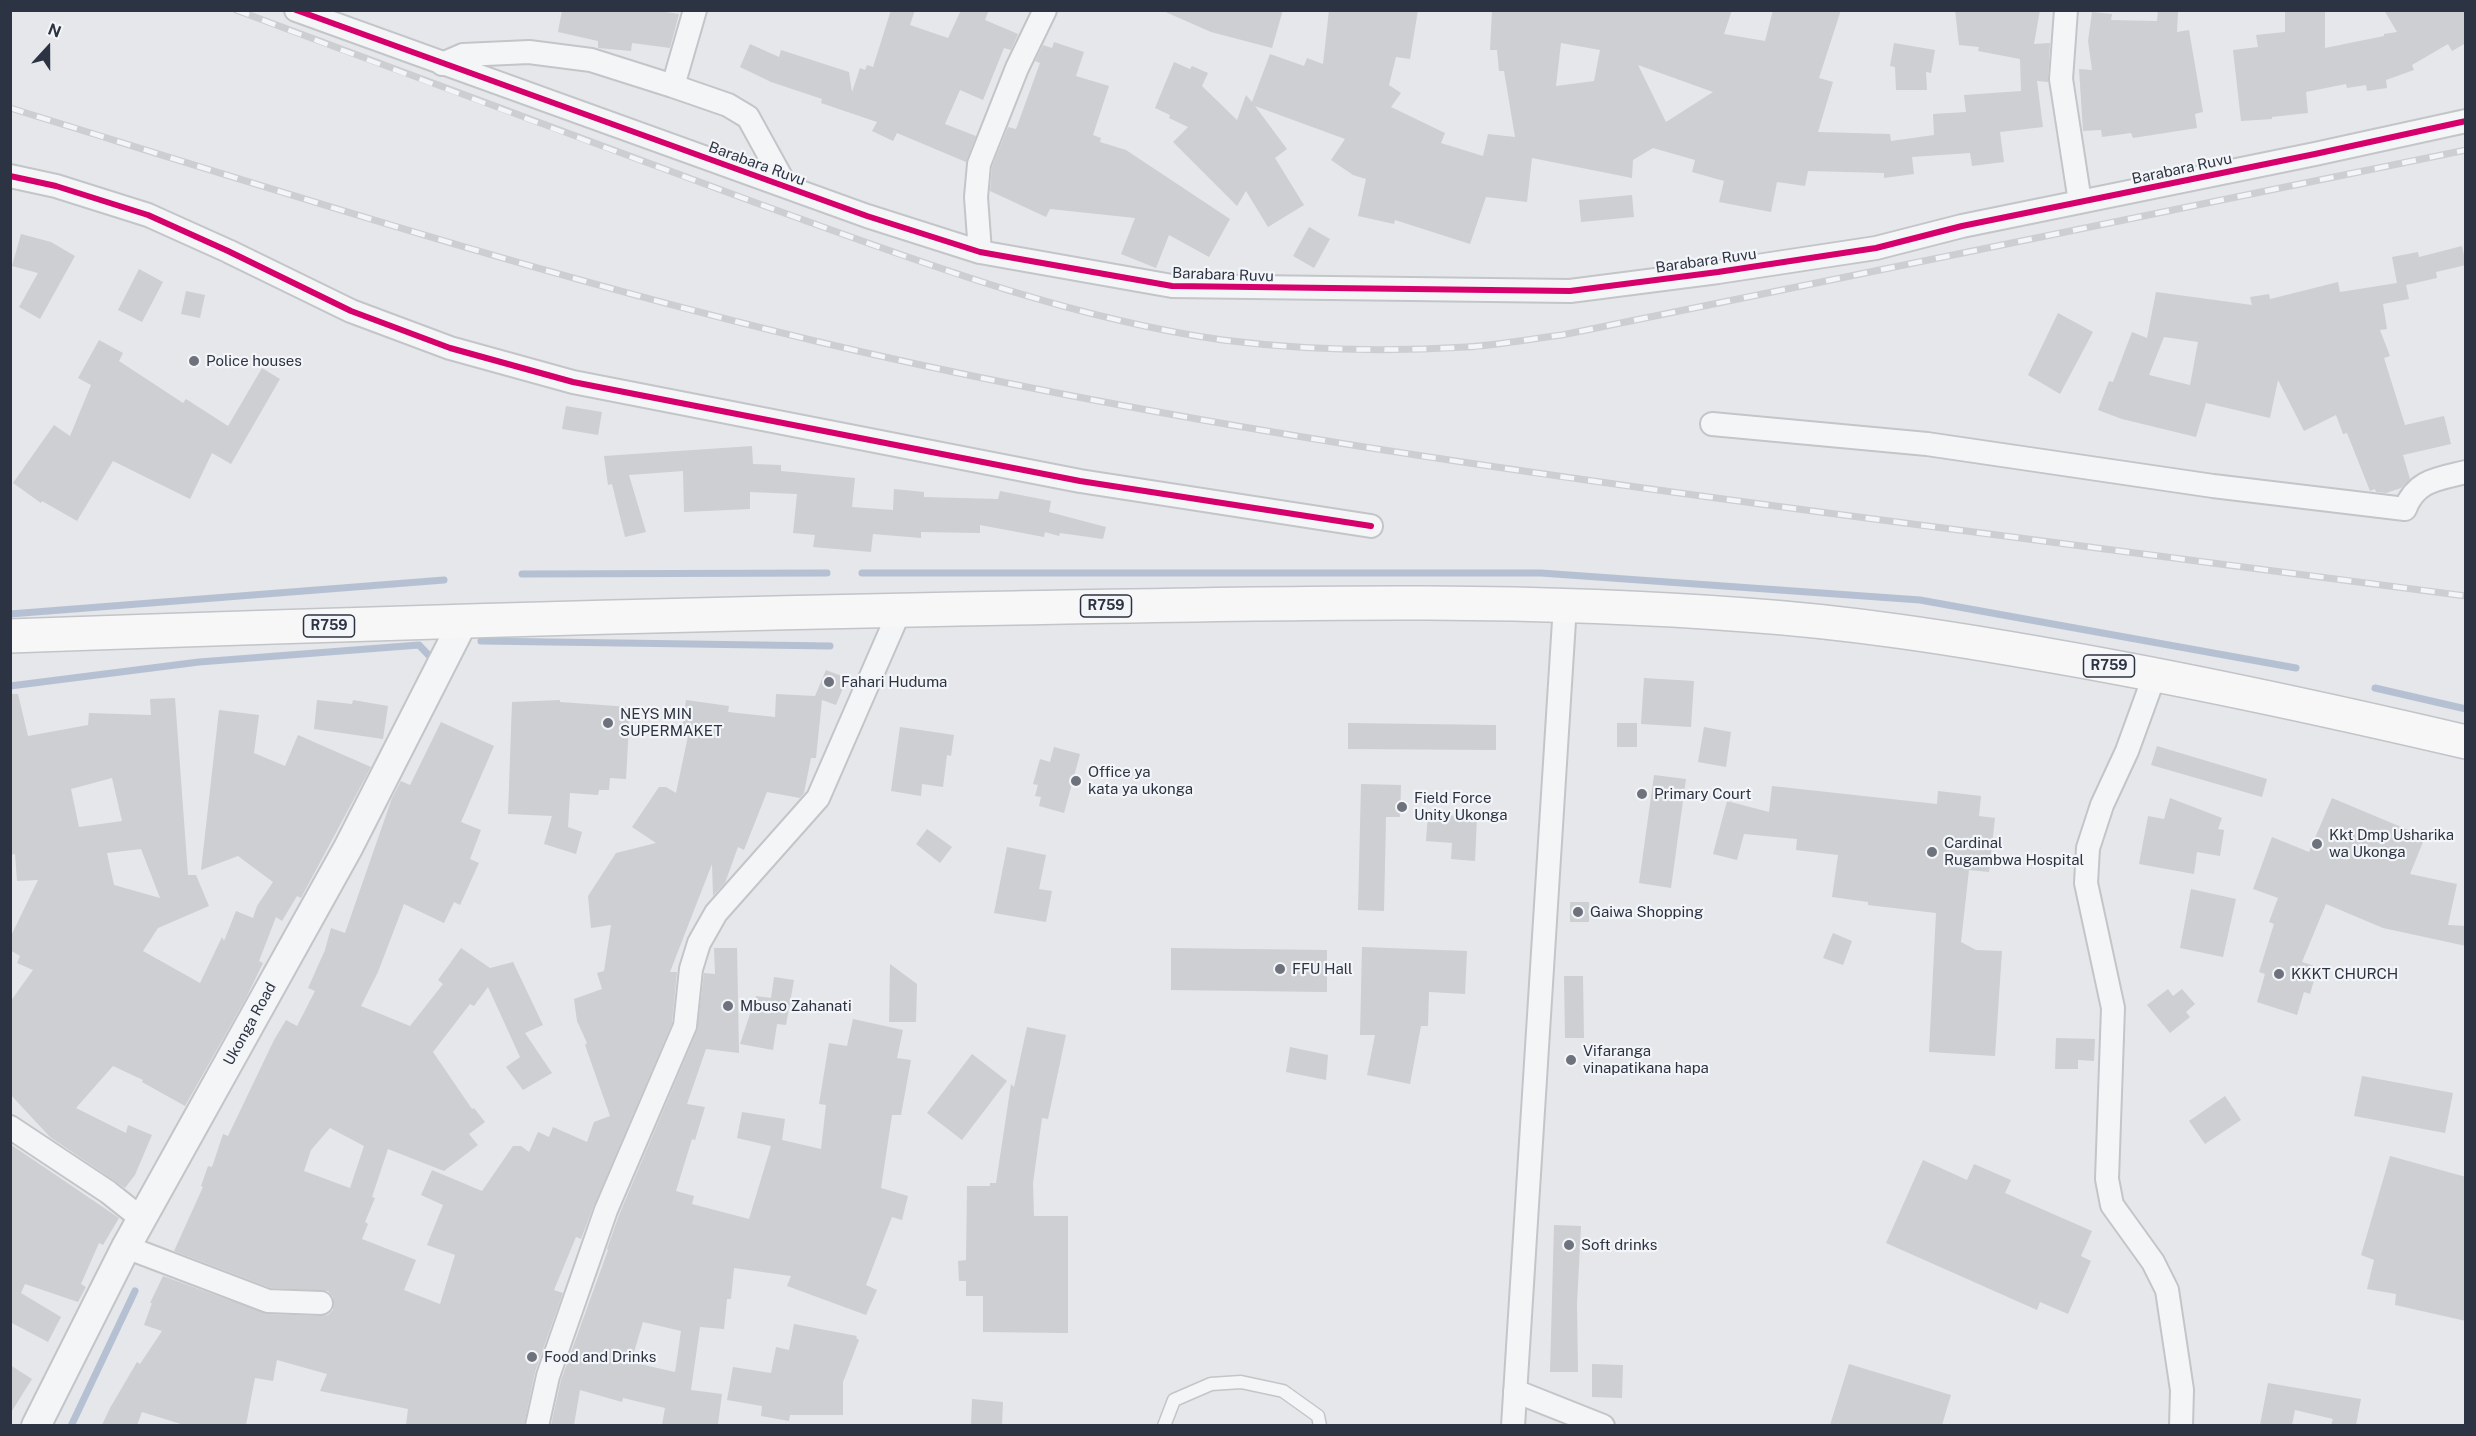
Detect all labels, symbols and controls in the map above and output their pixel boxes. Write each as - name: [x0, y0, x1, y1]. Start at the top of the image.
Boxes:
- north arrow: [18, 18, 78, 78]
- text: N: [45, 20, 64, 42]
- street label: Barabara Ruvu: [706, 138, 808, 190]
- street label: Barabara Ruvu: [2130, 150, 2234, 188]
- street label: Barabara Ruvu: [1654, 245, 1758, 277]
- street label: Barabara Ruvu: [1172, 264, 1274, 286]
- place label: Police houses: [206, 352, 302, 370]
- marker: Police houses: [187, 354, 201, 368]
- road number: R759: [1080, 595, 1132, 617]
- road number: R759: [304, 615, 354, 637]
- road number: R759: [2084, 655, 2134, 677]
- place label: Fahari Huduma: [841, 673, 947, 691]
- marker: Fahari Huduma: [822, 675, 836, 689]
- place label: NEYS MIN SUPERMAKET: [620, 705, 722, 740]
- marker: NEYS MIN SUPERMAKET: [601, 716, 615, 730]
- place label: Office ya kata ya ukonga: [1088, 763, 1193, 798]
- marker: Office ya kata ya ukonga: [1069, 774, 1083, 788]
- place label: Primary Court: [1654, 785, 1751, 803]
- marker: Primary Court: [1635, 787, 1649, 801]
- place label: Field Force Unity Ukonga: [1414, 789, 1508, 824]
- marker: Field Force Unity Ukonga: [1395, 800, 1409, 814]
- place label: Kkt Dmp Usharika wa Ukonga: [2329, 826, 2454, 861]
- place label: Cardinal Rugambwa Hospital: [1944, 834, 2084, 869]
- marker: Kkt Dmp Usharika wa Ukonga: [2310, 837, 2324, 851]
- marker: Cardinal Rugambwa Hospital: [1925, 845, 1939, 859]
- place label: Gaiwa Shopping: [1590, 903, 1703, 921]
- marker: Gaiwa Shopping: [1571, 905, 1585, 919]
- place label: FFU Hall: [1292, 960, 1353, 978]
- marker: FFU Hall: [1273, 962, 1287, 976]
- place label: KKKT CHURCH: [2291, 965, 2398, 983]
- marker: KKKT CHURCH: [2272, 967, 2286, 981]
- street label: Ukonga Road: [220, 979, 280, 1069]
- place label: Mbuso Zahanati: [740, 997, 852, 1015]
- marker: Mbuso Zahanati: [721, 999, 735, 1013]
- place label: Vifaranga vinapatikana hapa: [1583, 1042, 1709, 1077]
- marker: Vifaranga vinapatikana hapa: [1564, 1053, 1578, 1067]
- place label: Soft drinks: [1581, 1236, 1657, 1254]
- marker: Soft drinks: [1562, 1238, 1576, 1252]
- place label: Food and Drinks: [544, 1348, 656, 1366]
- marker: Food and Drinks: [525, 1350, 539, 1364]

